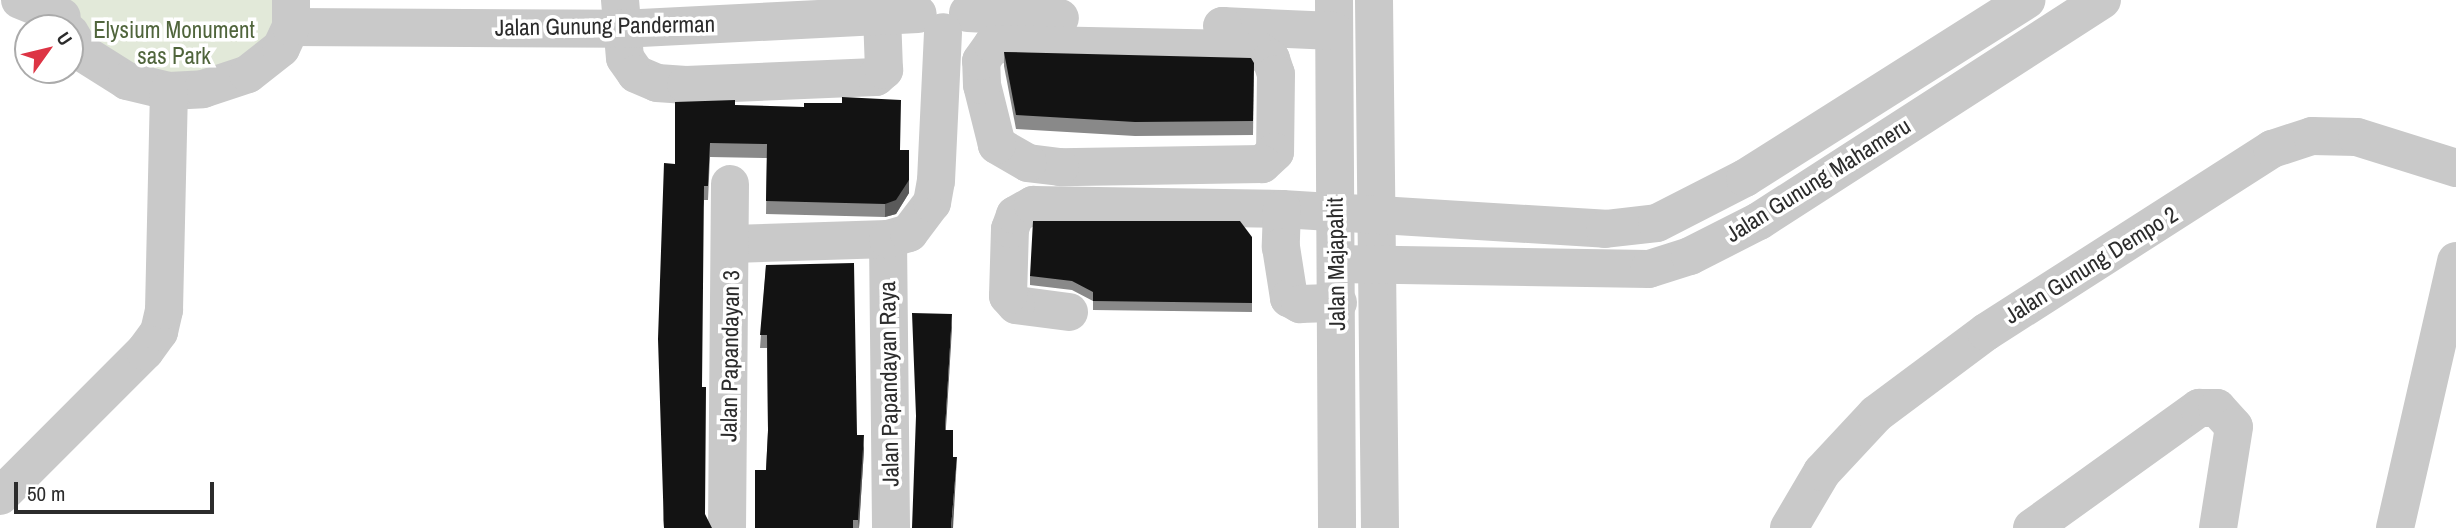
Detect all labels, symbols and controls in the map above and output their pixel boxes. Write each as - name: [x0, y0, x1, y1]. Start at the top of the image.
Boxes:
- street label: Jalan Gunung Panderman: [495, 10, 715, 42]
- north arrow: [14, 14, 84, 84]
- park label: Elysium Monument sas Park: [93, 16, 255, 70]
- text: U: [51, 26, 79, 50]
- street label: Jalan Gunung Mahameru: [1720, 112, 1916, 248]
- street label: Jalan Majapahit: [1321, 197, 1351, 331]
- street label: Jalan Gunung Dempo 2: [1999, 201, 2183, 329]
- street label: Jalan Papandayan 3: [715, 270, 745, 442]
- street label: Jalan Papandayan Raya: [873, 281, 905, 487]
- scale bar: [18, 468, 217, 512]
- text: 50 m: [27, 479, 65, 508]

